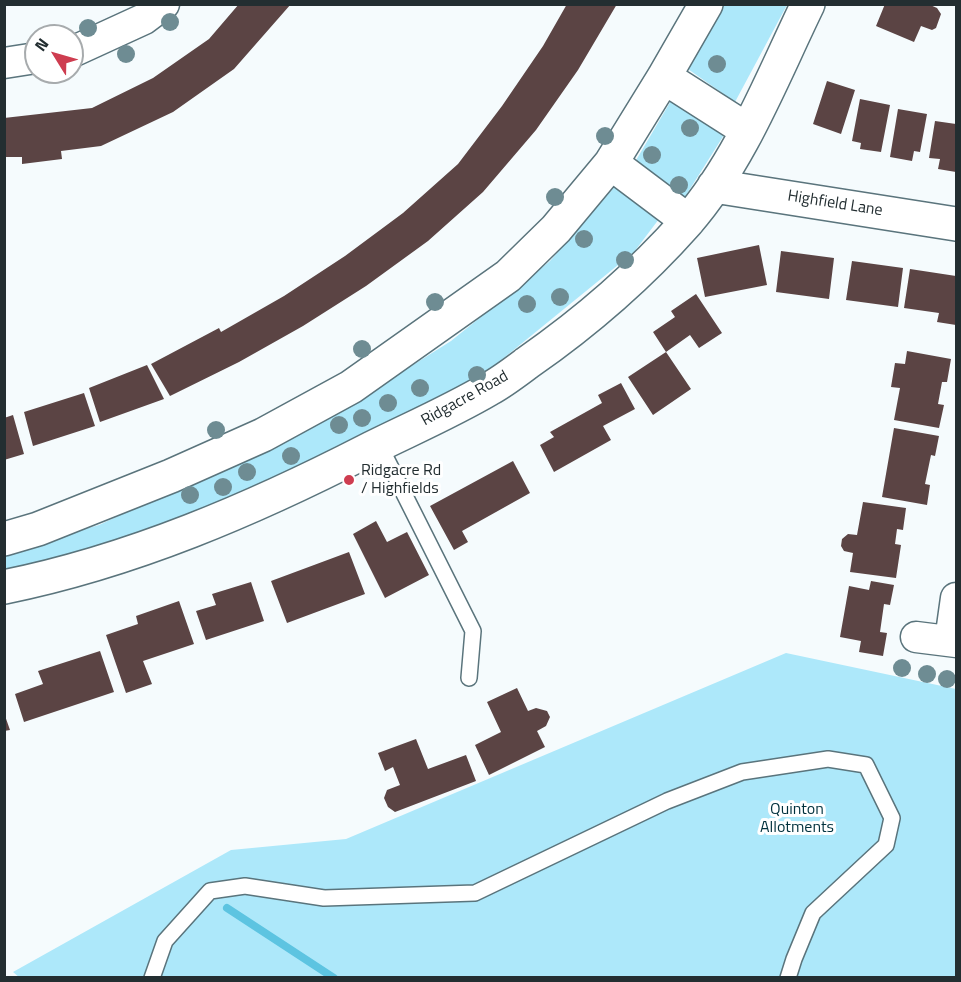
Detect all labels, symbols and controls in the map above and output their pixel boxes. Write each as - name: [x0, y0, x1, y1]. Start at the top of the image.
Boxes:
- north arrow: [24, 24, 84, 84]
- text: N: [28, 33, 54, 56]
- street label: Highfield Lane: [786, 187, 884, 221]
- street label: Ridgacre Road: [418, 367, 512, 431]
- place label: Ridgacre Rd / Highfields: [361, 461, 441, 499]
- marker: Ridgacre Rd / Highfields: [342, 473, 356, 487]
- park label: Quinton Allotments: [760, 800, 834, 838]

